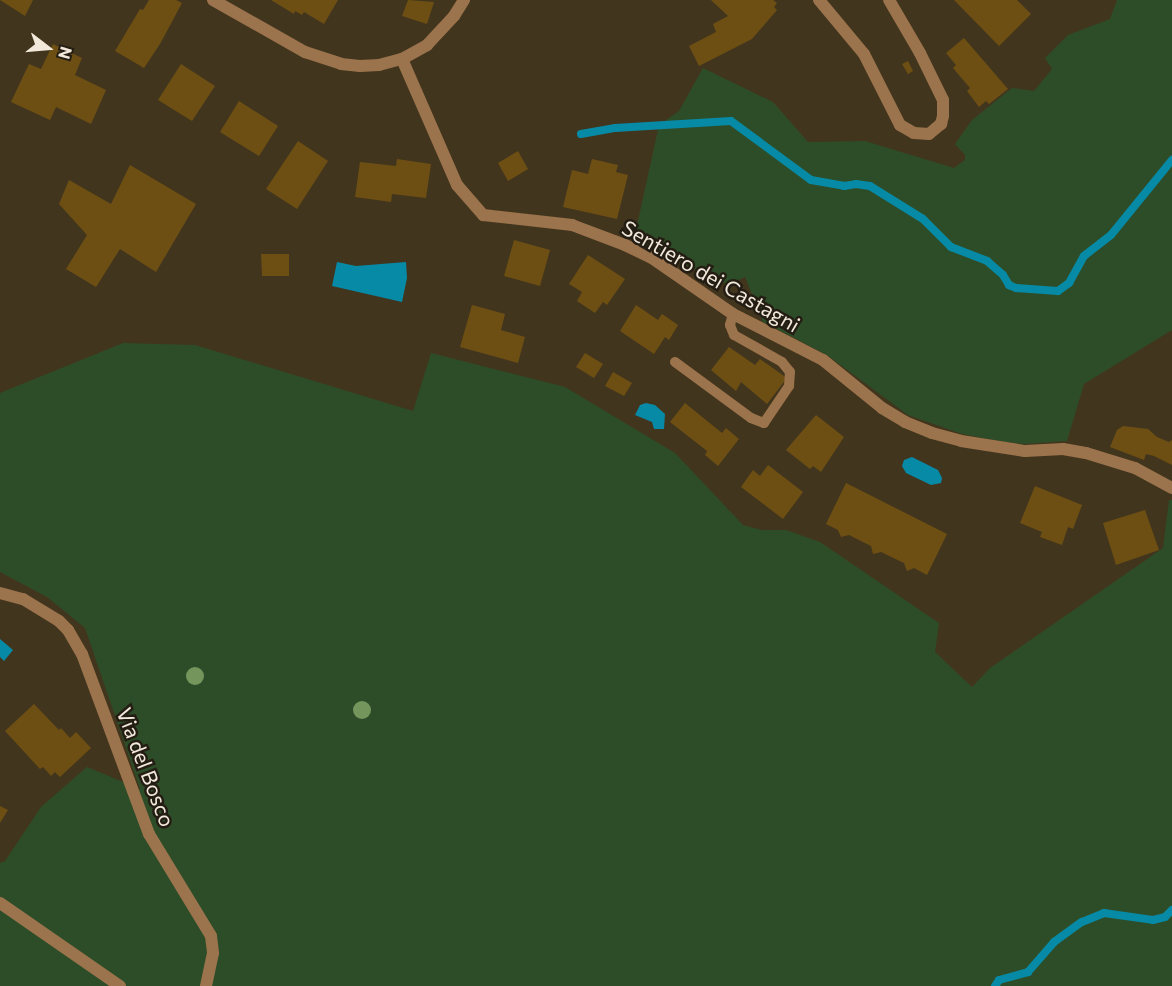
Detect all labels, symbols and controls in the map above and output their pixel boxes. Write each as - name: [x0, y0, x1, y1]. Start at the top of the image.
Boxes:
- north arrow: [18, 18, 78, 78]
- text: N: [55, 45, 77, 61]
- street label: Sentiero dei Castagni: [618, 215, 804, 337]
- street label: Via del Bosco: [112, 704, 180, 830]

